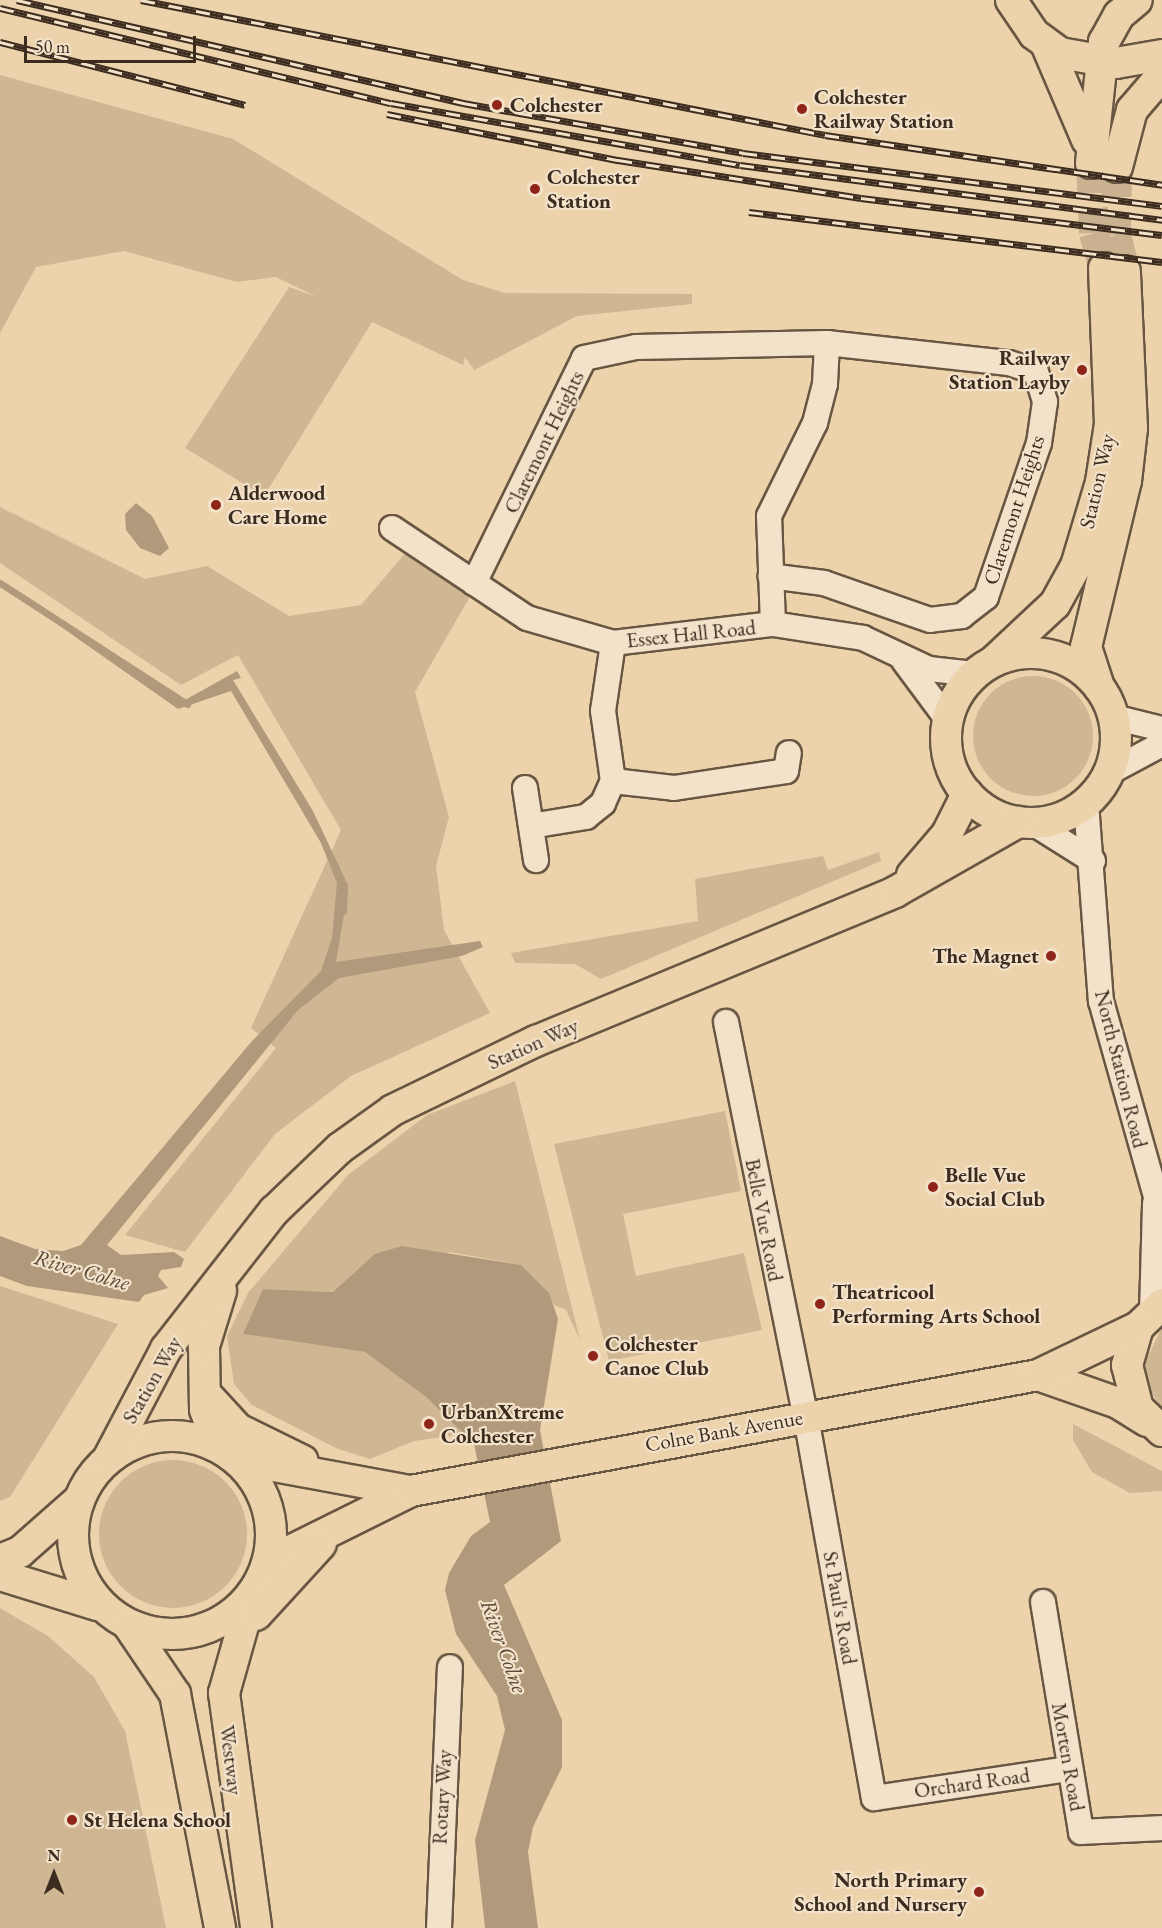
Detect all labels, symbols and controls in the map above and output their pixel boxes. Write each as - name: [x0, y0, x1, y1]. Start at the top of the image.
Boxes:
- scale bar: [27, 24, 200, 62]
- text: 50 m: [35, 35, 70, 58]
- place label: Colchester Railway Station: [814, 84, 954, 134]
- place label: Colchester: [510, 92, 603, 118]
- marker: Colchester: [488, 96, 506, 114]
- marker: Colchester Railway Station: [795, 102, 809, 116]
- place label: Colchester Station: [547, 164, 640, 214]
- marker: Colchester Station: [528, 182, 542, 196]
- place label: Railway Station Layby: [949, 345, 1070, 395]
- marker: Railway Station Layby: [1075, 363, 1089, 377]
- street label: Claremont Heights: [499, 366, 589, 518]
- street label: Station Way: [1074, 431, 1120, 531]
- street label: Claremont Heights: [978, 432, 1050, 588]
- place label: Alderwood Care Home: [228, 480, 327, 530]
- marker: Alderwood Care Home: [209, 498, 223, 512]
- street label: Essex Hall Road: [625, 615, 757, 653]
- place label: The Magnet: [932, 943, 1039, 969]
- marker: The Magnet: [1044, 949, 1058, 963]
- street label: North Station Road: [1089, 987, 1153, 1151]
- street label: Station Way: [484, 1013, 582, 1075]
- street label: Belle Vue Road: [740, 1156, 788, 1284]
- place label: Belle Vue Social Club: [945, 1162, 1045, 1212]
- marker: Belle Vue Social Club: [926, 1180, 940, 1194]
- water label: River Colne: [31, 1244, 133, 1296]
- place label: Theatricool Performing Arts School: [832, 1279, 1040, 1329]
- marker: Theatricool Performing Arts School: [813, 1297, 827, 1311]
- place label: Colchester Canoe Club: [605, 1331, 709, 1381]
- street label: Station Way: [117, 1332, 187, 1428]
- marker: Colchester Canoe Club: [586, 1349, 600, 1363]
- place label: UrbanXtreme Colchester: [441, 1399, 564, 1449]
- street label: Colne Bank Avenue: [643, 1405, 805, 1457]
- marker: UrbanXtreme Colchester: [422, 1417, 436, 1431]
- street label: St Paul's Road: [818, 1549, 862, 1667]
- water label: River Colne: [475, 1595, 533, 1697]
- street label: Morten Road: [1046, 1701, 1090, 1813]
- street label: Westway: [214, 1724, 248, 1796]
- street label: Rotary Way: [427, 1749, 457, 1845]
- street label: Orchard Road: [913, 1762, 1031, 1804]
- place label: St Helena School: [84, 1807, 231, 1833]
- marker: St Helena School: [65, 1813, 79, 1827]
- north arrow: [24, 1844, 84, 1904]
- text: N: [48, 1845, 60, 1866]
- place label: North Primary School and Nursery: [794, 1867, 967, 1917]
- marker: North Primary School and Nursery: [972, 1885, 986, 1899]

